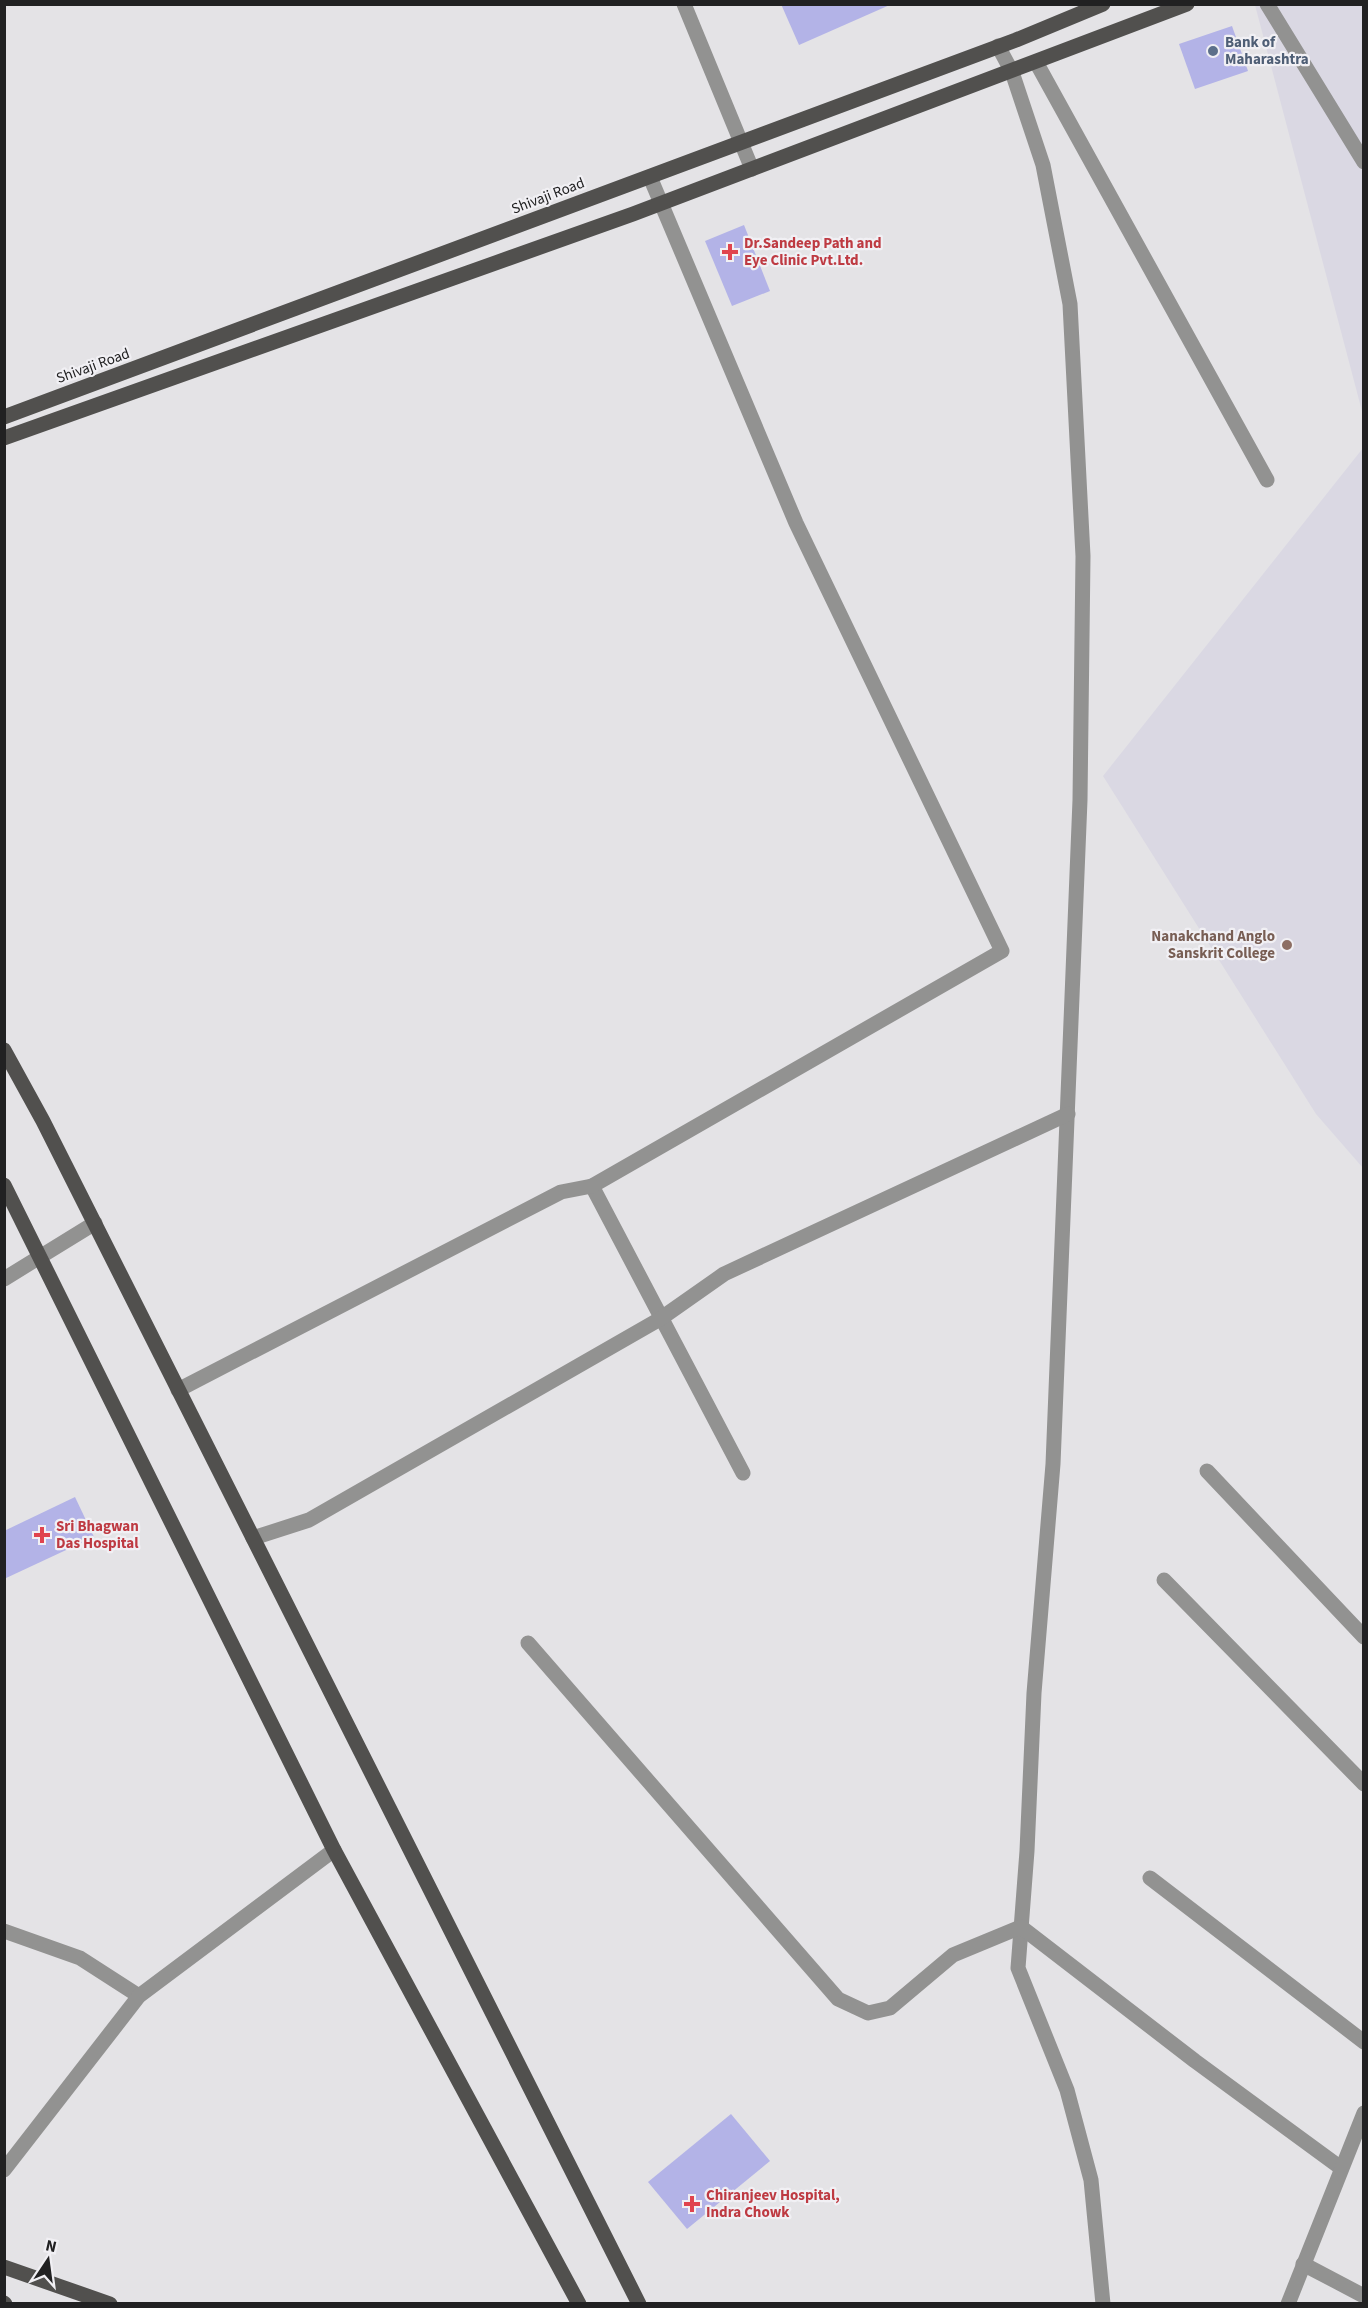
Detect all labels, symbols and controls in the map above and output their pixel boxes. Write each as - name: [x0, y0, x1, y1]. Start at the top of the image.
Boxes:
- place label: Bank of Maharashtra: [1225, 32, 1309, 70]
- marker: Bank of Maharashtra: [1206, 44, 1220, 58]
- street label: Shivaji Road: [508, 172, 588, 220]
- place label: Dr.Sandeep Path and Eye Clinic Pvt.Ltd.: [744, 233, 882, 271]
- marker: Dr.Sandeep Path and Eye Clinic Pvt.Ltd.: [721, 243, 739, 261]
- street label: Shivaji Road: [53, 343, 133, 389]
- place label: Nanakchand Anglo Sanskrit College: [1151, 926, 1275, 964]
- marker: Nanakchand Anglo Sanskrit College: [1280, 938, 1294, 952]
- place label: Sri Bhagwan Das Hospital: [56, 1516, 139, 1554]
- marker: Sri Bhagwan Das Hospital: [33, 1526, 51, 1544]
- place label: Chiranjeev Hospital, Indra Chowk: [706, 2185, 840, 2223]
- marker: Chiranjeev Hospital, Indra Chowk: [683, 2195, 701, 2213]
- north arrow: [18, 2230, 78, 2290]
- text: N: [43, 2234, 59, 2258]

